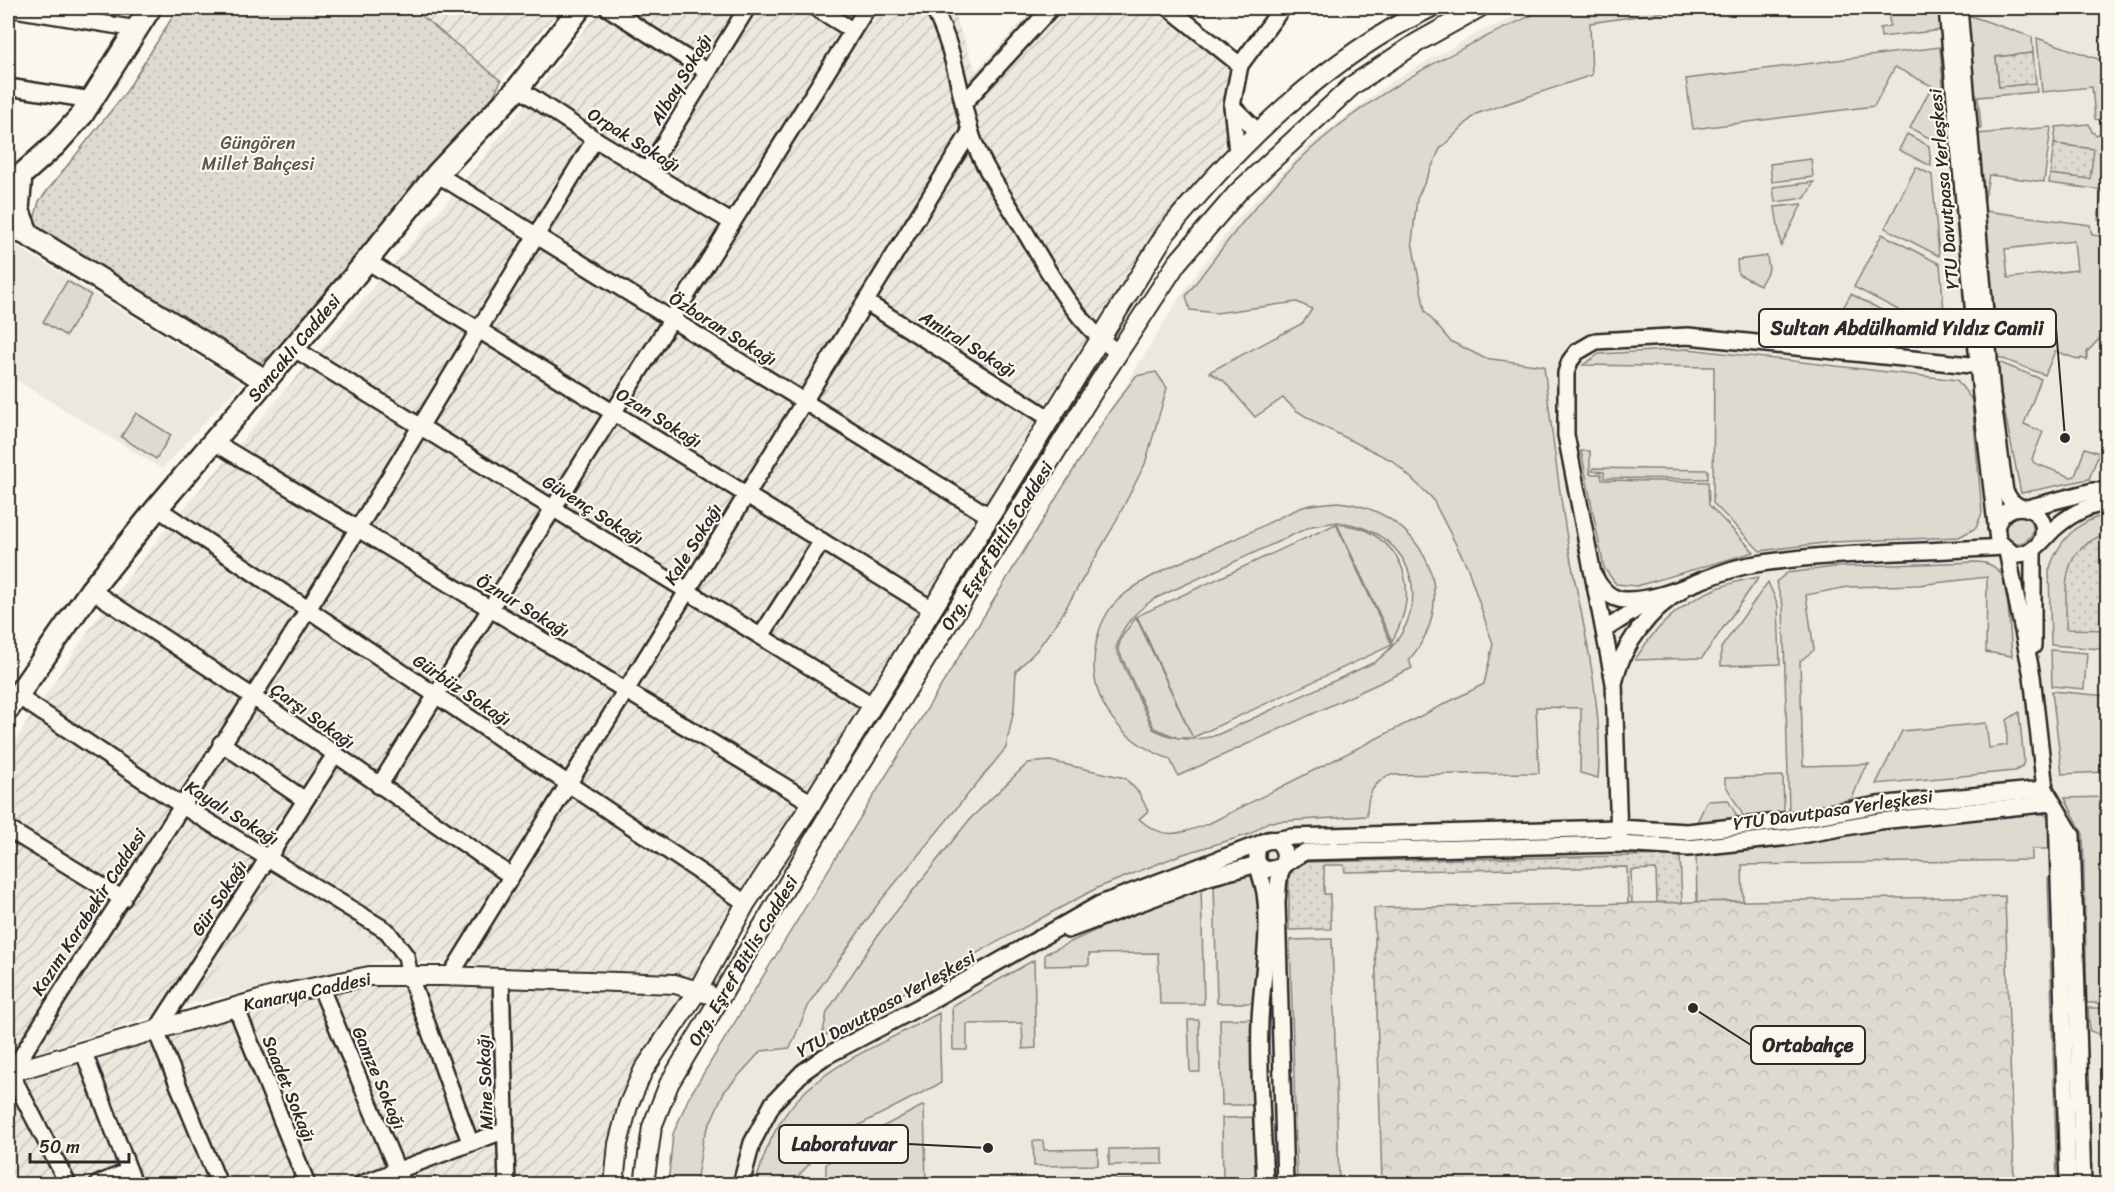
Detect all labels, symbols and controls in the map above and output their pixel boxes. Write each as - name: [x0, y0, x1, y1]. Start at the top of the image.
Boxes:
- street label: Albay Sokağı: [640, 27, 721, 132]
- street label: YTU Davutpasa Yerleşkesi: [1919, 86, 1969, 291]
- street label: Orpak Sokağı: [581, 99, 687, 181]
- park label: Güngören Millet Bahçesi: [202, 127, 315, 180]
- street label: Özboran Sokağı: [663, 283, 784, 375]
- street label: Sancaklı Caddesi: [239, 286, 350, 409]
- street label: Amiral Sokağı: [912, 301, 1023, 387]
- callout: Sultan Abdülhamid Yıldız Camii: [1759, 309, 2056, 347]
- text: Sultan Abdülhamid Yıldız Camii: [1770, 311, 2045, 346]
- street label: Ozan Sokağı: [610, 379, 709, 457]
- street label: Org. Eşref Bitlis Caddesi: [932, 454, 1063, 637]
- street label: Güvenç Sokağı: [536, 466, 650, 554]
- street label: Kale Sokağı: [655, 497, 731, 591]
- street label: Öznur Sokağı: [470, 565, 576, 647]
- street label: Gürbüz Sokağı: [406, 645, 518, 735]
- street label: Çarşı Sokağı: [264, 674, 362, 758]
- street label: Kayalı Sokağı: [178, 771, 286, 855]
- street label: YTU Davutpasa Yerleşkesi: [1731, 780, 1936, 840]
- street label: Kazım Karabekir Caddesi: [23, 821, 156, 1002]
- street label: Gür Sokağı: [182, 853, 256, 943]
- street label: Org. Eşref Bitlis Caddesi: [679, 868, 807, 1053]
- street label: YTU Davutpasa Yerleşkesi: [790, 941, 983, 1067]
- street label: Kanarya Caddesi: [240, 963, 375, 1021]
- street label: Gamze Sokağı: [343, 1021, 415, 1135]
- callout: Ortabahçe: [1751, 1026, 1865, 1064]
- text: Ortabahçe: [1763, 1028, 1854, 1063]
- street label: Saadet Sokağı: [253, 1031, 325, 1147]
- street label: Mine Sokağı: [467, 1033, 503, 1131]
- callout: Laboratuvar: [779, 1125, 908, 1163]
- scale bar: [30, 1126, 129, 1164]
- text: Laboratuvar: [792, 1127, 898, 1162]
- text: 50 m: [39, 1131, 80, 1163]

